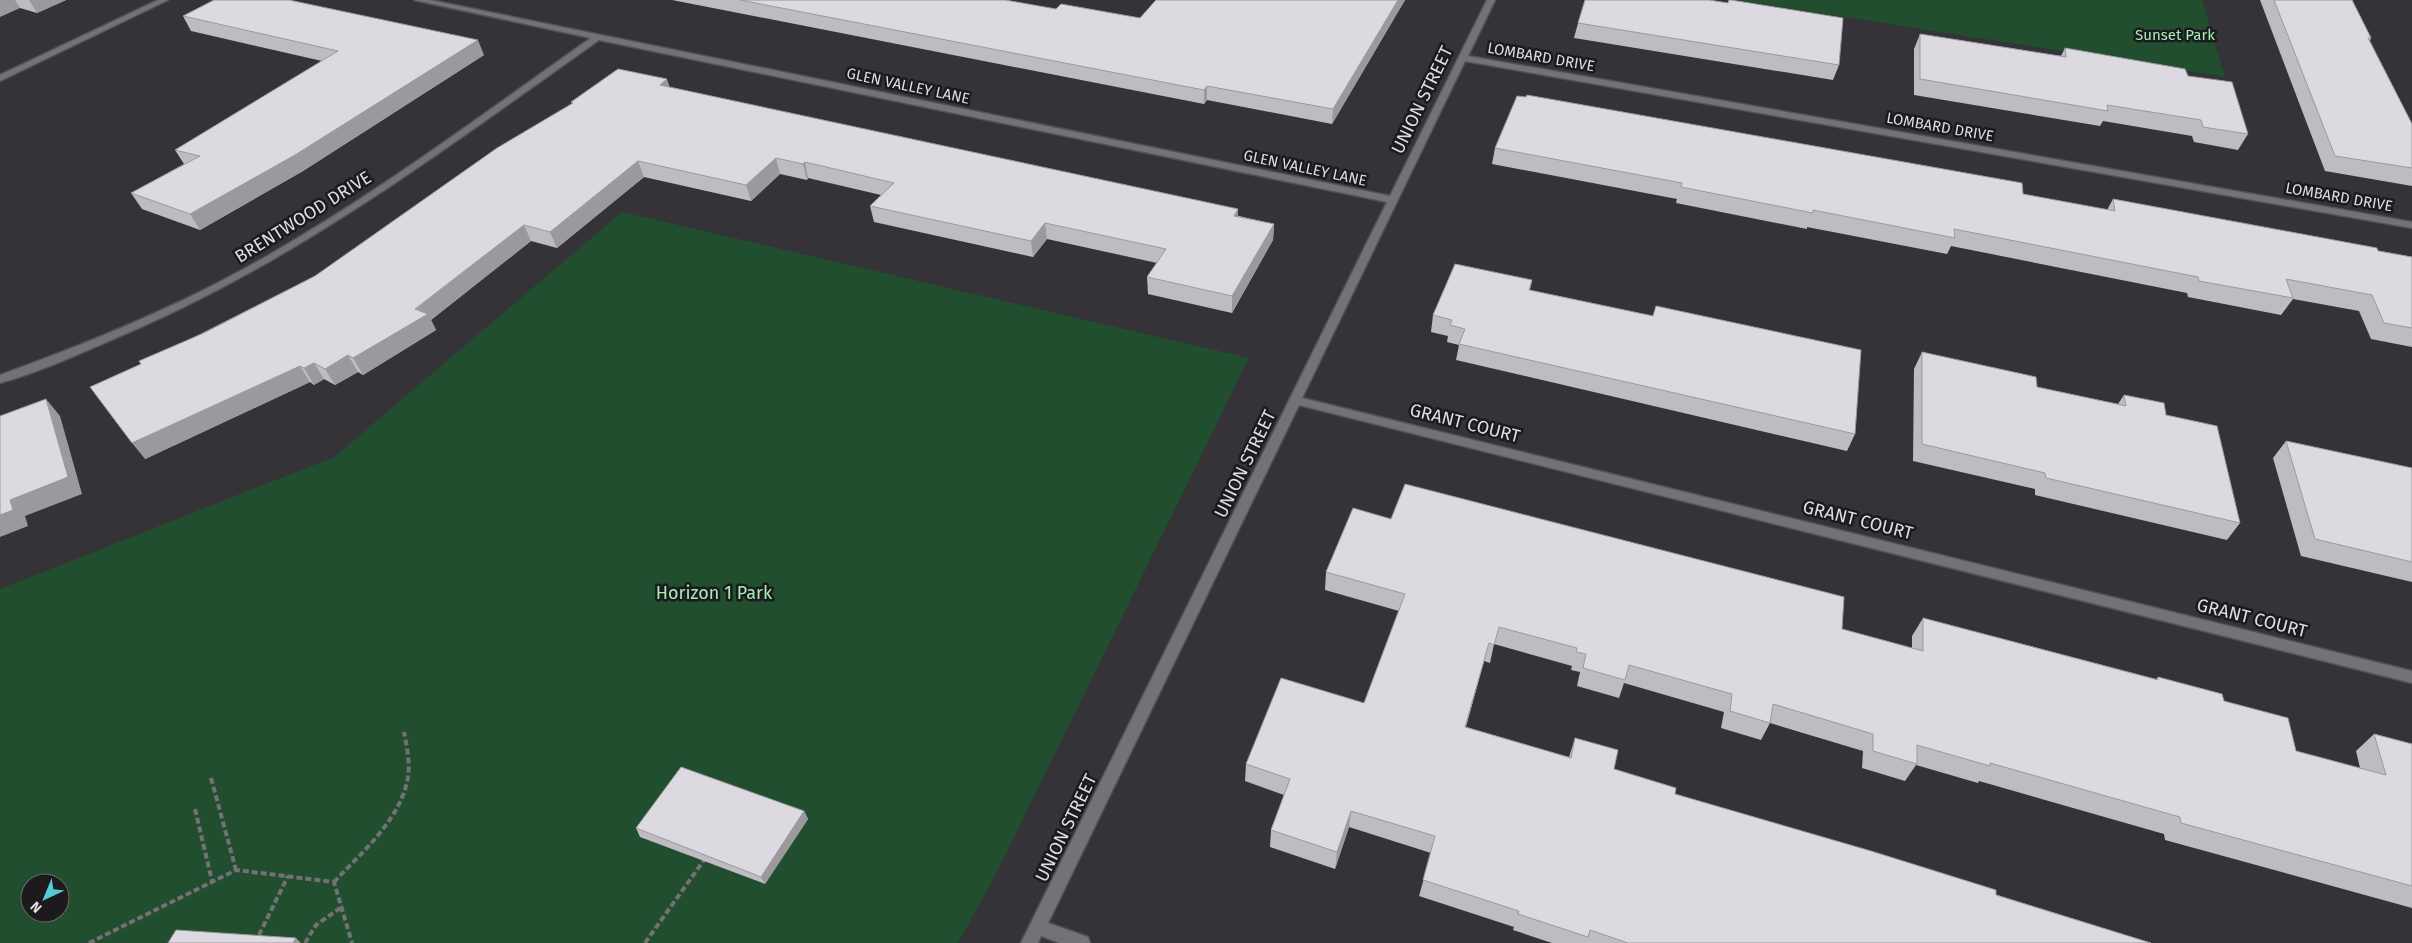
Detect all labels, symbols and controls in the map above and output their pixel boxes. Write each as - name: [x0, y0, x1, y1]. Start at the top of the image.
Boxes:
- park label: Sunset Park: [2135, 26, 2215, 44]
- street label: LOMBARD DRIVE: [1486, 39, 1596, 75]
- street label: UNION STREET: [1386, 42, 1458, 157]
- street label: GLEN VALLEY LANE: [845, 64, 971, 108]
- street label: LOMBARD DRIVE: [1885, 109, 1995, 145]
- street label: GLEN VALLEY LANE: [1242, 146, 1368, 190]
- street label: BRENTWOOD DRIVE: [231, 166, 375, 268]
- street label: LOMBARD DRIVE: [2284, 179, 2394, 215]
- street label: GRANT COURT: [1408, 399, 1523, 447]
- street label: UNION STREET: [1209, 406, 1281, 521]
- street label: GRANT COURT: [1801, 496, 1916, 544]
- park label: Horizon 1 Park: [656, 582, 773, 604]
- street label: GRANT COURT: [2195, 594, 2310, 642]
- street label: UNION STREET: [1030, 770, 1102, 885]
- north arrow: [20, 873, 70, 923]
- text: N: [27, 898, 46, 916]

